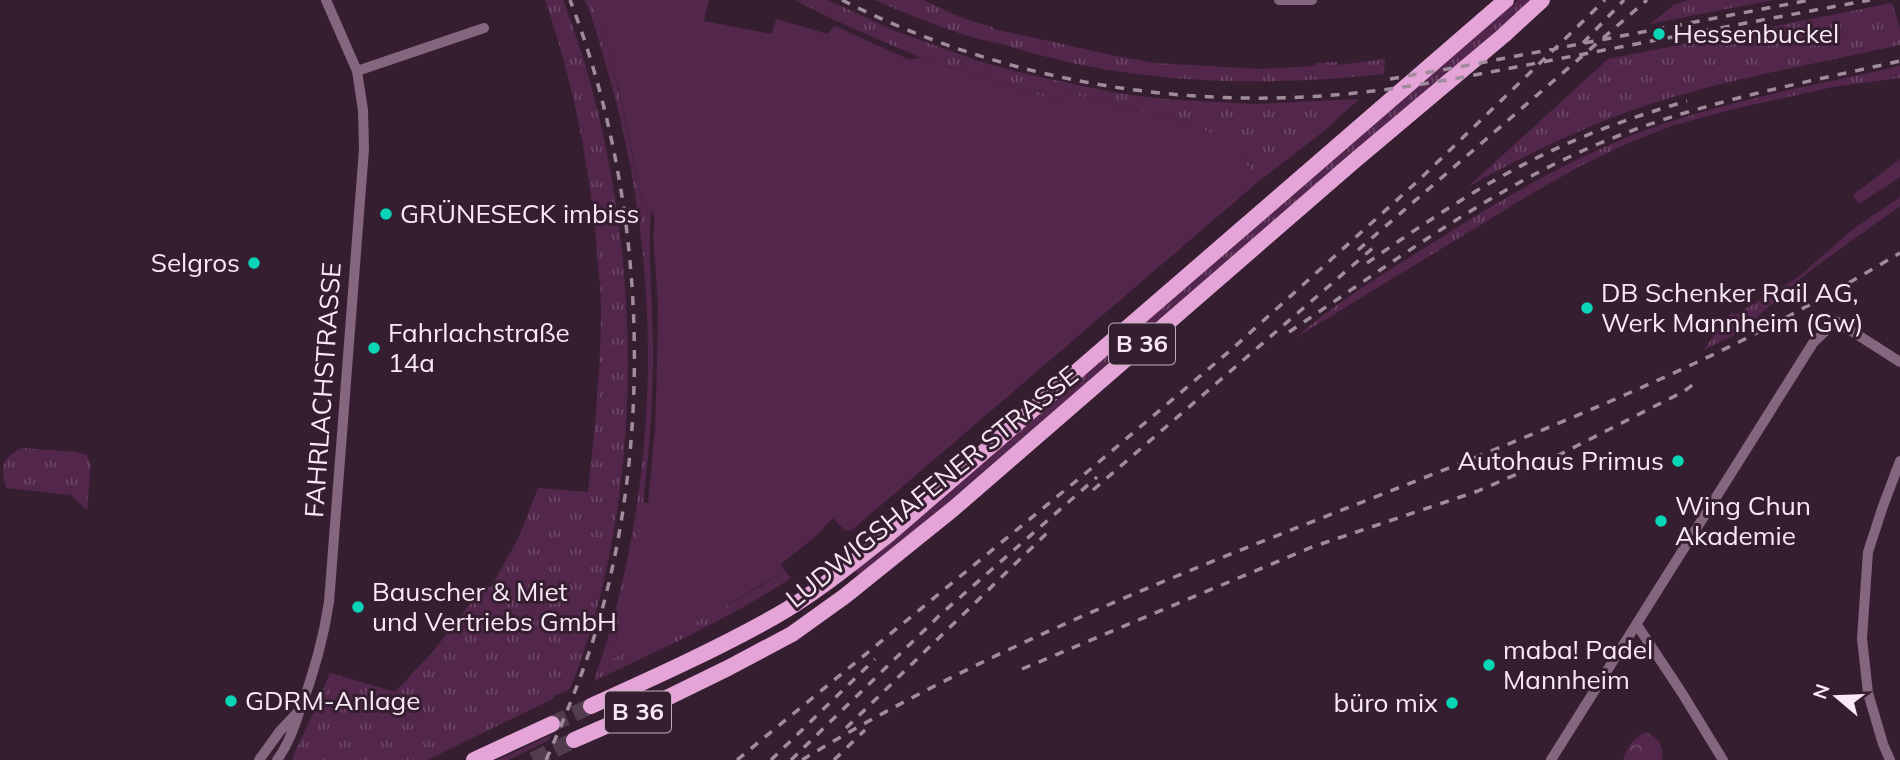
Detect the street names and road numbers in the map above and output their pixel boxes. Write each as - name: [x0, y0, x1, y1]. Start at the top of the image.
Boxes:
- street label: FAHRLACHSTRASSE: [297, 261, 348, 519]
- road number: B 36: [1109, 324, 1175, 365]
- street label: LUDWIGSHAFENER STRASSE: [779, 358, 1085, 615]
- road number: B 36: [605, 692, 671, 732]

